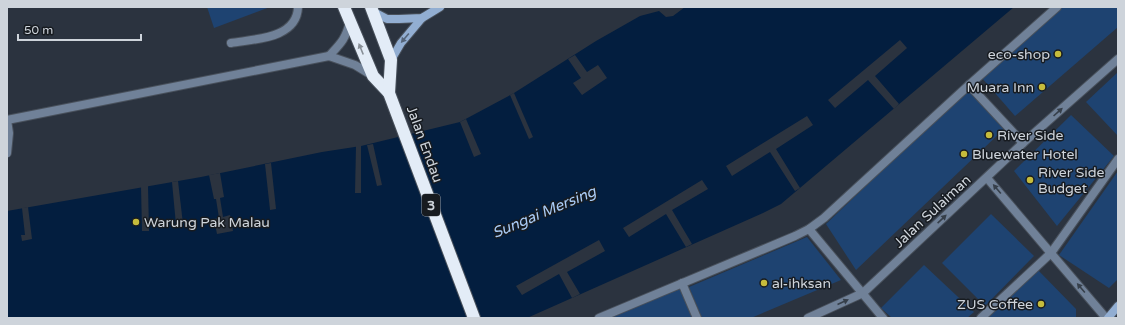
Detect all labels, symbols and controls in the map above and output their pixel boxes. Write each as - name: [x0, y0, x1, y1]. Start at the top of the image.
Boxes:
- scale bar: [18, 16, 141, 42]
- text: 50 m: [24, 23, 53, 37]
- one-way arrow: [401, 34, 410, 43]
- one-way arrow: [358, 43, 364, 55]
- place label: eco-shop: [988, 46, 1050, 63]
- marker: eco-shop: [1053, 49, 1063, 59]
- place label: Muara Inn: [966, 79, 1034, 96]
- marker: Muara Inn: [1037, 82, 1047, 92]
- street label: Jalan Endau: [403, 103, 446, 185]
- one-way arrow: [1053, 107, 1063, 117]
- place label: River Side: [997, 127, 1064, 144]
- marker: River Side: [984, 130, 994, 140]
- place label: Bluewater Hotel: [972, 146, 1078, 163]
- marker: Bluewater Hotel: [959, 149, 969, 159]
- place label: River Side Budget: [1038, 164, 1105, 197]
- street label: Jalan Sulaiman: [890, 171, 974, 251]
- marker: River Side Budget: [1025, 175, 1035, 185]
- water label: Sungai Mersing: [489, 181, 600, 242]
- one-way arrow: [992, 184, 1001, 195]
- road number: 3: [422, 194, 440, 216]
- place label: Warung Pak Malau: [144, 214, 270, 231]
- one-way arrow: [937, 215, 947, 224]
- marker: Warung Pak Malau: [131, 217, 141, 227]
- place label: al-ihksan: [772, 275, 831, 292]
- marker: al-ihksan: [759, 278, 769, 288]
- one-way arrow: [1077, 283, 1086, 294]
- place label: ZUS Coffee: [957, 296, 1033, 313]
- one-way arrow: [838, 299, 849, 305]
- marker: ZUS Coffee: [1036, 299, 1046, 309]

